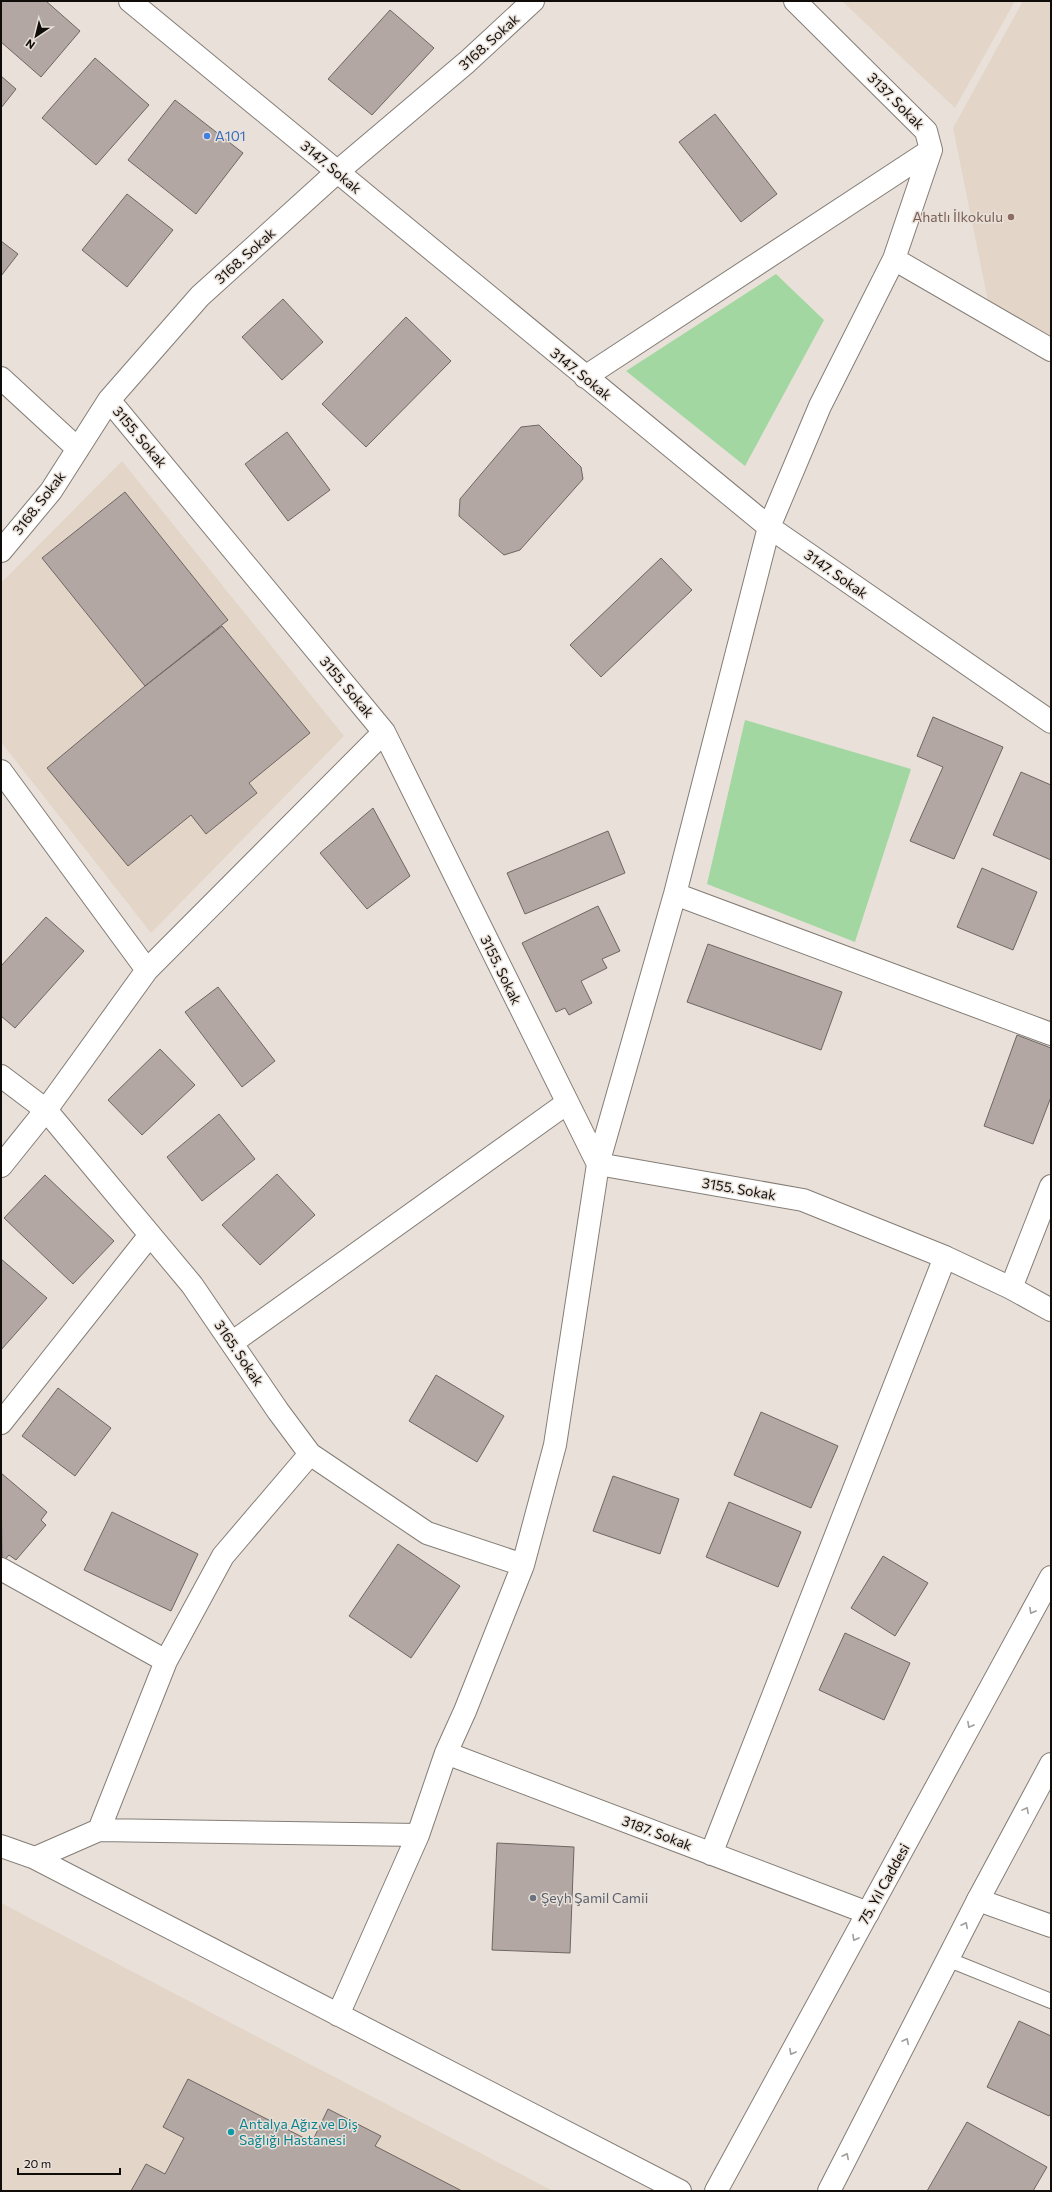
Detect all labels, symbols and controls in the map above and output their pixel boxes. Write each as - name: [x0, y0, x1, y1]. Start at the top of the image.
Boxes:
- street label: 3168. Sokak: [455, 10, 523, 73]
- north arrow: [16, 16, 56, 56]
- text: N: [23, 37, 37, 52]
- street label: 3137. Sokak: [864, 69, 929, 133]
- place label: A101: [215, 127, 246, 144]
- marker: A101: [202, 131, 212, 141]
- street label: 3147. Sokak: [298, 136, 365, 197]
- place label: Ahatlı İlkokulu: [913, 208, 1003, 225]
- marker: Ahatlı İlkokulu: [1006, 212, 1016, 222]
- street label: 3168. Sokak: [211, 224, 279, 287]
- street label: 3147. Sokak: [547, 344, 616, 404]
- street label: 3155. Sokak: [110, 403, 171, 471]
- street label: 3168. Sokak: [9, 467, 69, 538]
- street label: 3147. Sokak: [801, 546, 872, 602]
- street label: 3155. Sokak: [317, 653, 378, 721]
- street label: 3155. Sokak: [477, 932, 526, 1008]
- street label: 3155. Sokak: [701, 1174, 778, 1203]
- street label: 3165. Sokak: [211, 1317, 268, 1389]
- one-way arrow: [1030, 1607, 1037, 1614]
- one-way arrow: [968, 1721, 975, 1729]
- one-way arrow: [1021, 1807, 1029, 1814]
- street label: 3187. Sokak: [620, 1811, 695, 1854]
- street label: 75. Yıl Caddesi: [854, 1840, 913, 1927]
- place label: Şeyh Şamil Camii: [541, 1889, 648, 1906]
- marker: Şeyh Şamil Camii: [528, 1893, 538, 1903]
- one-way arrow: [960, 1922, 968, 1929]
- one-way arrow: [852, 1934, 859, 1941]
- one-way arrow: [901, 2037, 908, 2045]
- one-way arrow: [790, 2048, 797, 2055]
- place label: Antalya Ağız ve Diş Sağlığı Hastanesi: [239, 2115, 358, 2148]
- marker: Antalya Ağız ve Diş Sağlığı Hastanesi: [226, 2127, 236, 2137]
- scale bar: [18, 2150, 120, 2176]
- one-way arrow: [842, 2153, 849, 2161]
- text: 20 m: [24, 2156, 51, 2170]

